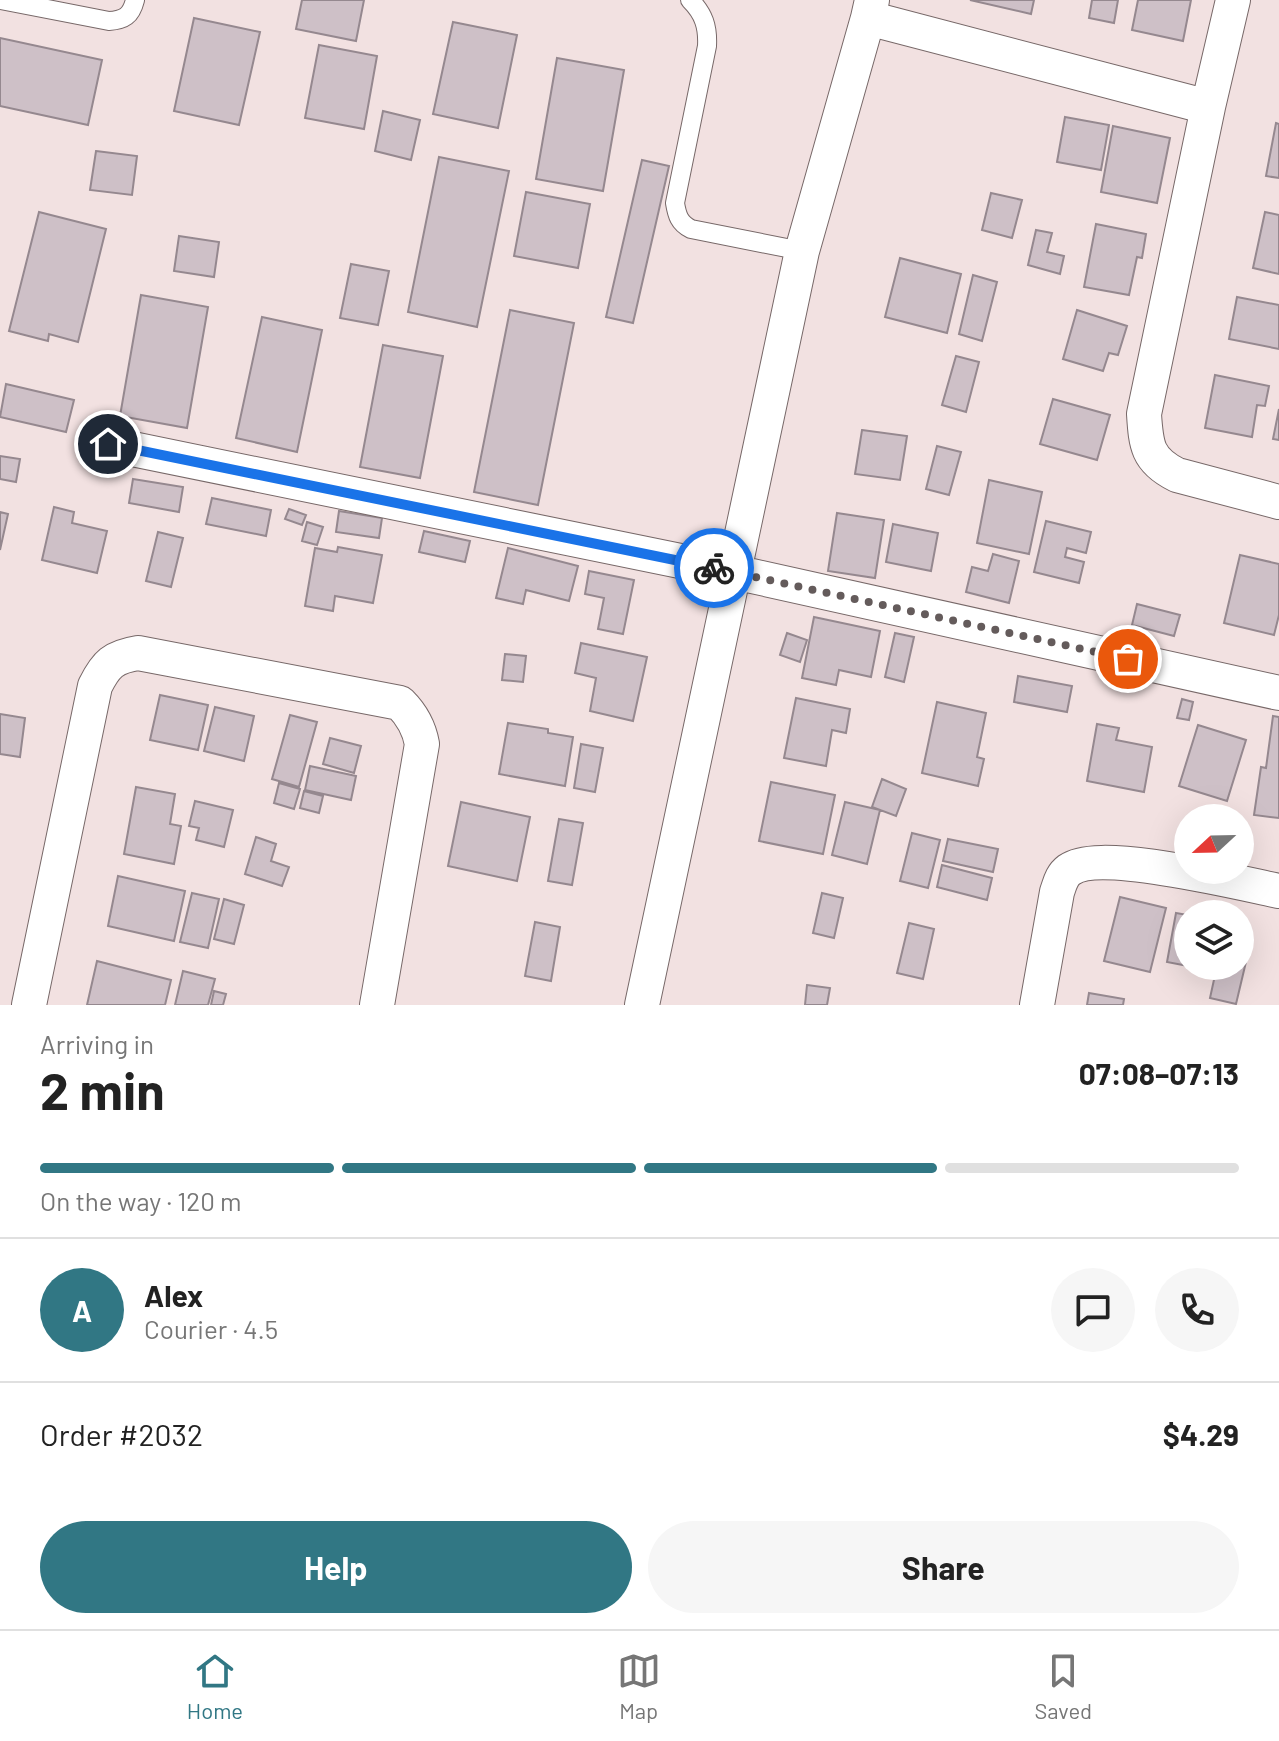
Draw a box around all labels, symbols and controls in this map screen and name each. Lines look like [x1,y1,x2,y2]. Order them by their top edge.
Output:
pin [74,410,142,478]
icon: home [86,422,130,466]
courier [674,528,754,608]
icon: bike [692,546,736,590]
pin [1094,625,1162,693]
icon: bag [1106,637,1150,681]
north arrow [1174,804,1254,884]
map controls [1174,804,1254,980]
button: layers [1174,900,1254,980]
text: Arriving in [40,1028,154,1059]
text: 07:08–07:13 [1079,1055,1239,1091]
text: 2 min [40,1058,165,1120]
text: On the way · 120 m [40,1185,242,1216]
button: chat [1051,1268,1135,1352]
button: phone [1155,1268,1239,1352]
text: Alex [144,1277,203,1313]
text: A [72,1292,92,1328]
text: Courier · 4.5 [144,1313,278,1344]
text: Order #2032 [40,1416,203,1452]
text: $4.29 [1163,1416,1239,1452]
button: Help [40,1521,632,1613]
button: Share [648,1521,1239,1613]
tab: Home [187,1649,243,1723]
tab: Map [617,1649,661,1723]
tab: Saved [1034,1649,1092,1723]

